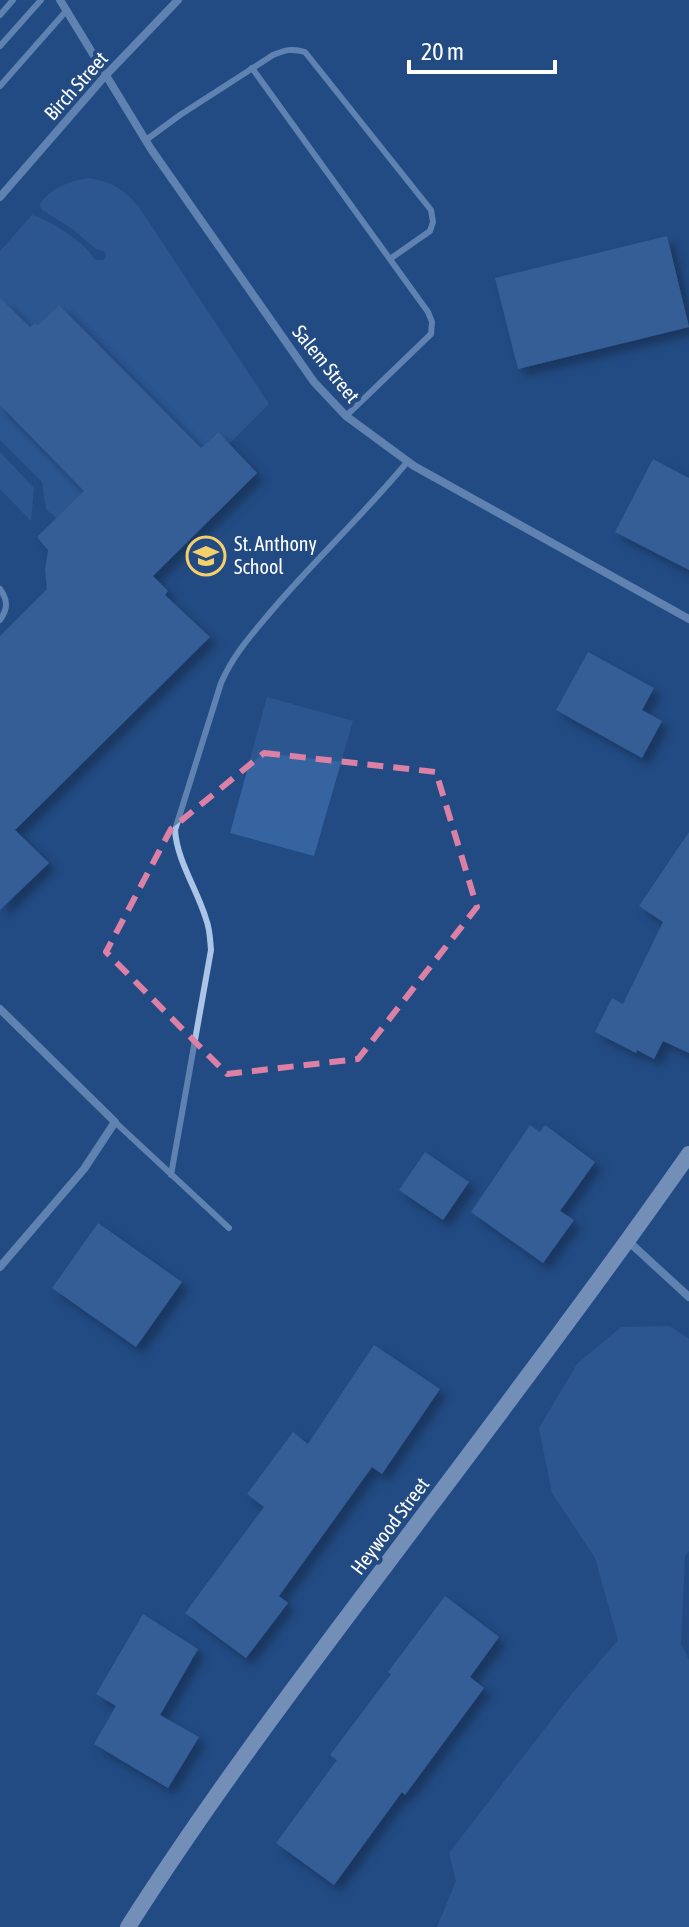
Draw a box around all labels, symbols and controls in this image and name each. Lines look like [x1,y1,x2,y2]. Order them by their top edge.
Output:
scale bar [409,24,555,74]
text: 20 m [421,38,464,65]
street label: Birch Street [39,47,112,124]
street label: Salem Street [288,320,365,407]
place label: St. Anthony School [234,532,317,578]
school or university icon: St. Anthony School [185,535,227,577]
street label: Heywood Street [346,1473,434,1579]

